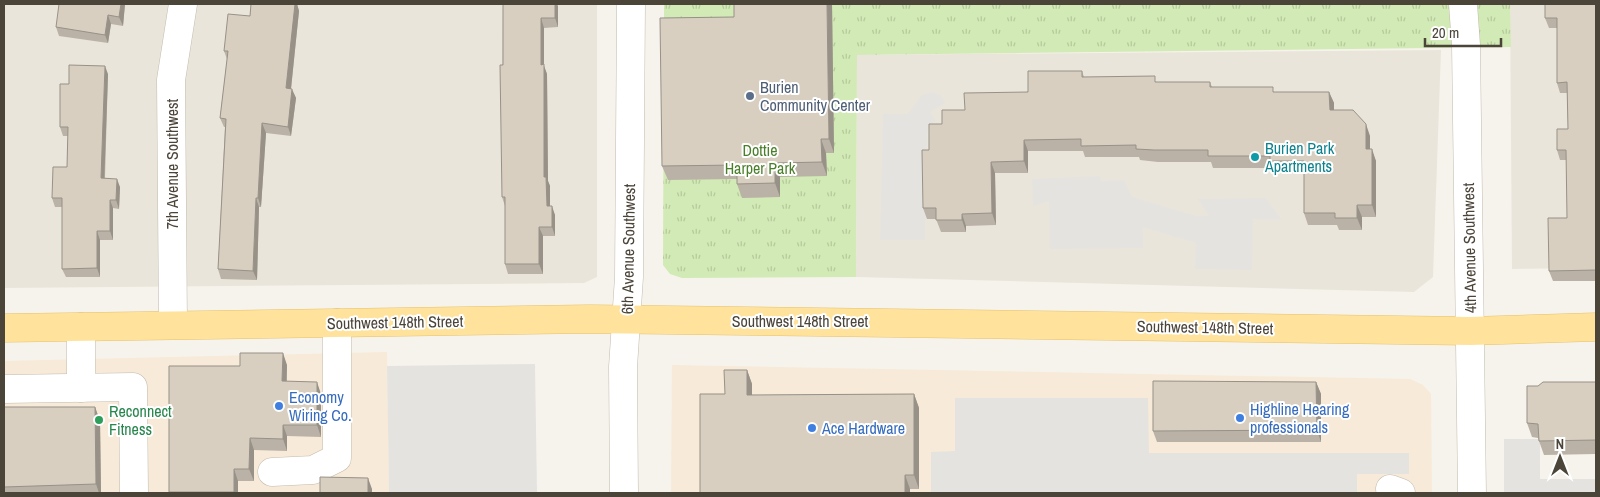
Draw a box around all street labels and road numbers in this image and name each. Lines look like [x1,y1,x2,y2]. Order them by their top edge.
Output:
street label: 7th Avenue Southwest [161,98,183,229]
street label: 4th Avenue Southwest [1457,182,1481,313]
street label: 6th Avenue Southwest [616,183,640,314]
street label: Southwest 148th Street [327,310,464,334]
street label: Southwest 148th Street [732,310,869,332]
street label: Southwest 148th Street [1137,315,1274,339]

